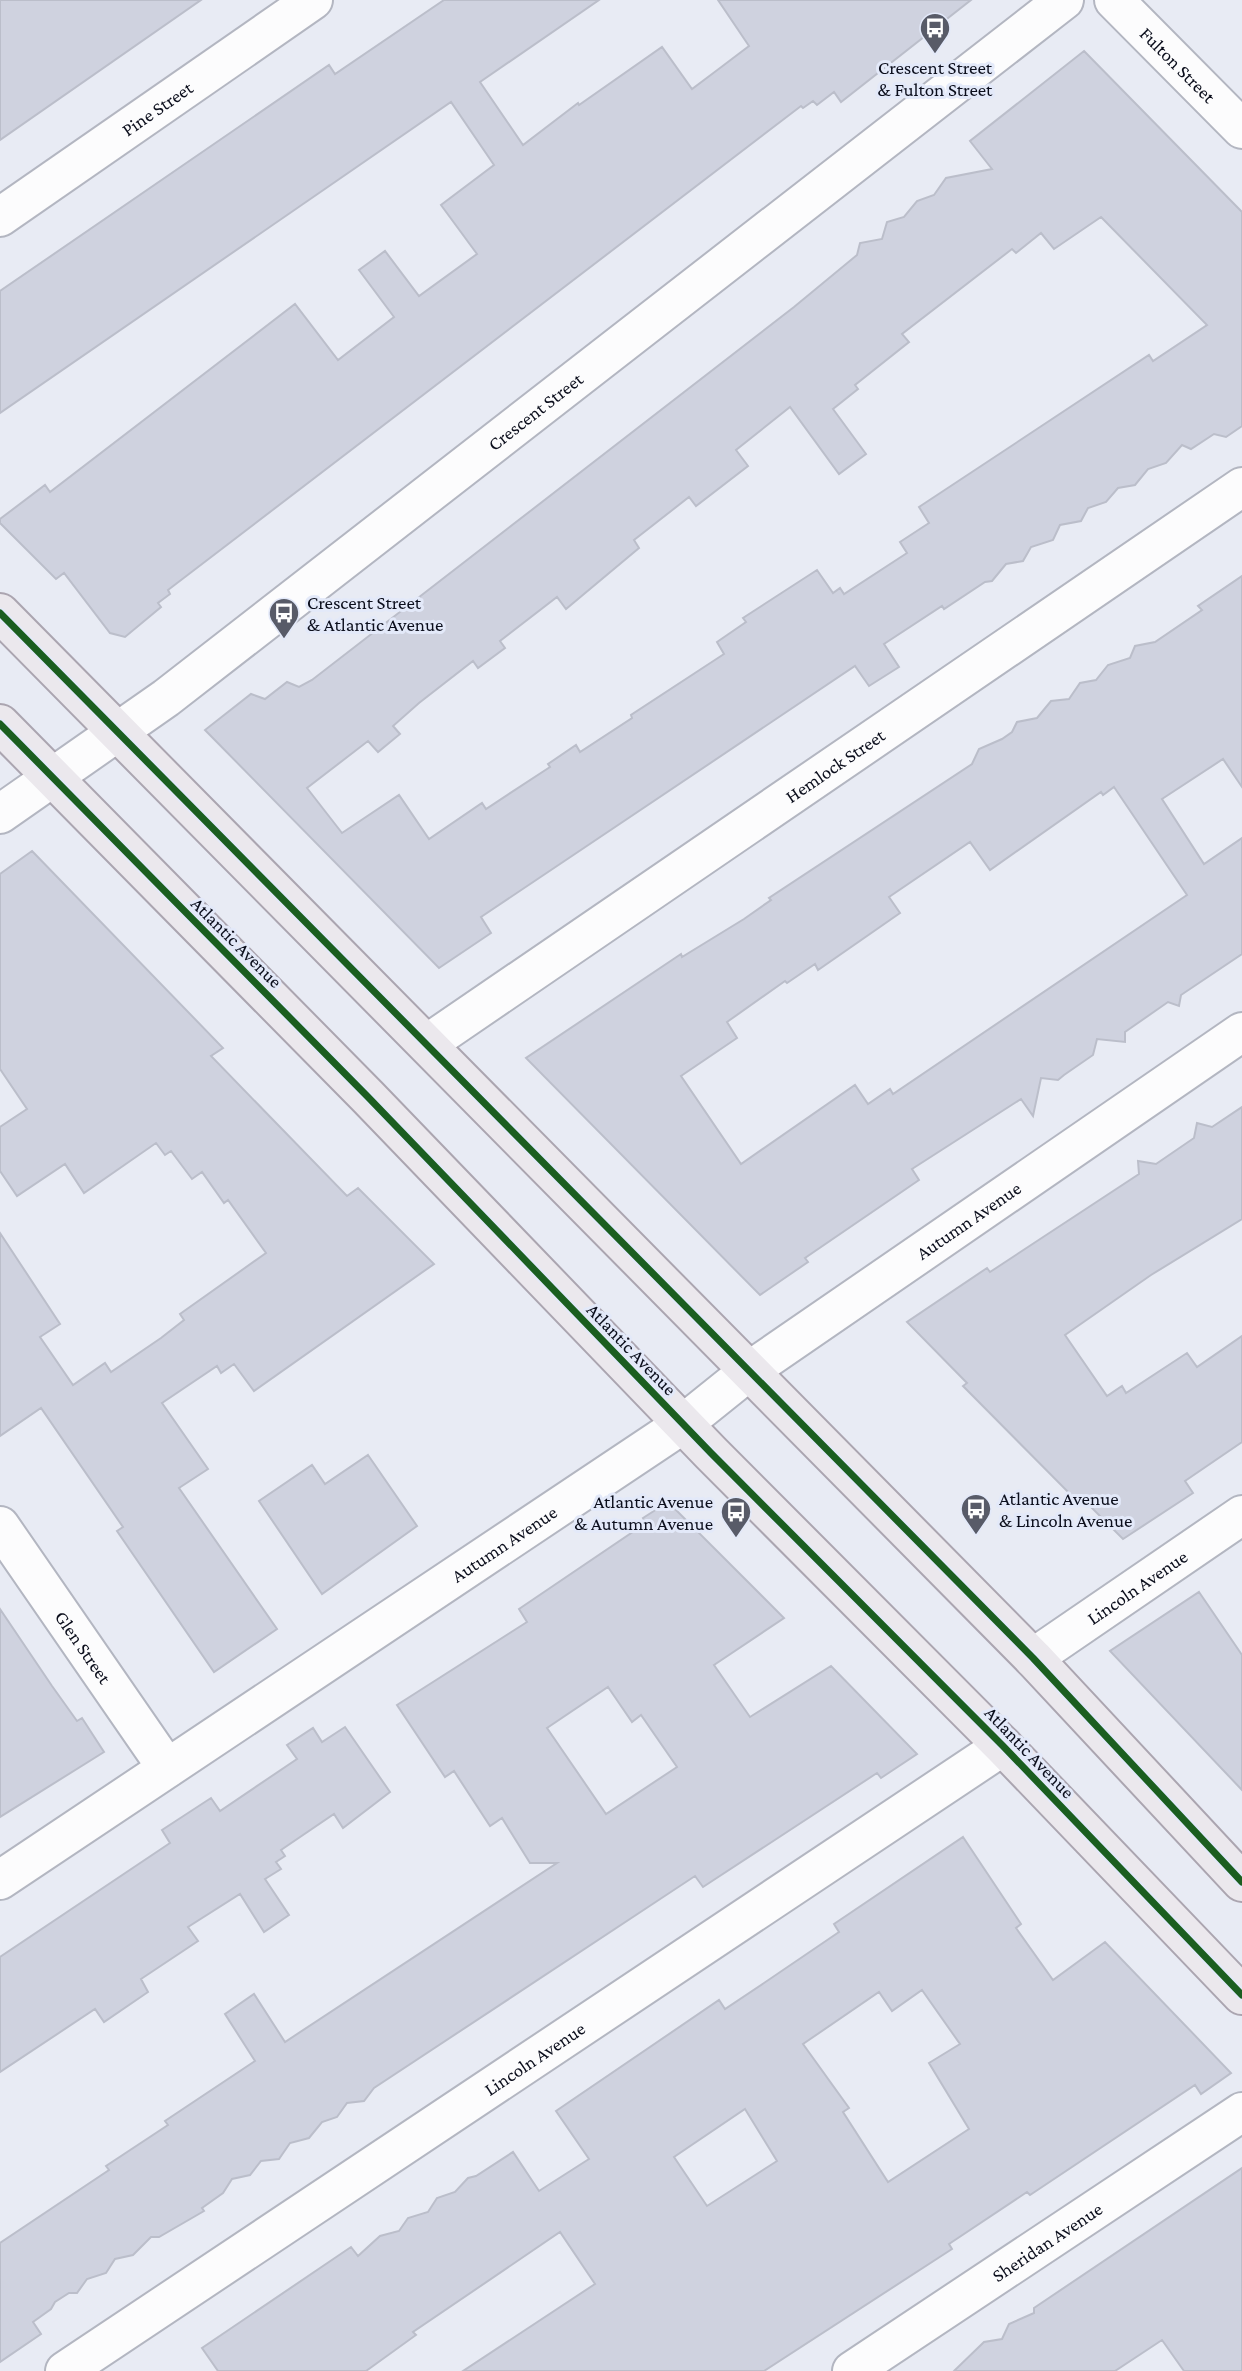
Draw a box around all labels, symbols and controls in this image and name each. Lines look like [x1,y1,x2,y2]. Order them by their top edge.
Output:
bus stop icon: Crescent Street & Fulton Street [918,11,952,55]
street label: Fulton Street [1136,23,1220,108]
place label: Crescent Street & Fulton Street [878,57,993,100]
street label: Pine Street [118,76,197,140]
street label: Crescent Street [484,368,587,455]
place label: Crescent Street & Atlantic Avenue [307,592,443,635]
bus stop icon: Crescent Street & Atlantic Avenue [267,596,301,640]
street label: Hemlock Street [782,724,889,807]
street label: Atlantic Avenue [187,893,286,992]
street label: Autumn Avenue [912,1177,1025,1264]
street label: Atlantic Avenue [583,1299,681,1400]
place label: Atlantic Avenue & Lincoln Avenue [999,1488,1132,1531]
place label: Atlantic Avenue & Autumn Avenue [574,1491,713,1534]
bus stop icon: Atlantic Avenue & Lincoln Avenue [959,1492,993,1536]
bus stop icon: Atlantic Avenue & Autumn Avenue [719,1495,753,1539]
street label: Autumn Avenue [448,1501,561,1587]
street label: Lincoln Avenue [1083,1546,1191,1629]
street label: Glen Street [51,1607,116,1688]
street label: Atlantic Avenue [981,1702,1079,1803]
street label: Lincoln Avenue [480,2018,589,2100]
street label: Sheridan Avenue [988,2198,1106,2286]

